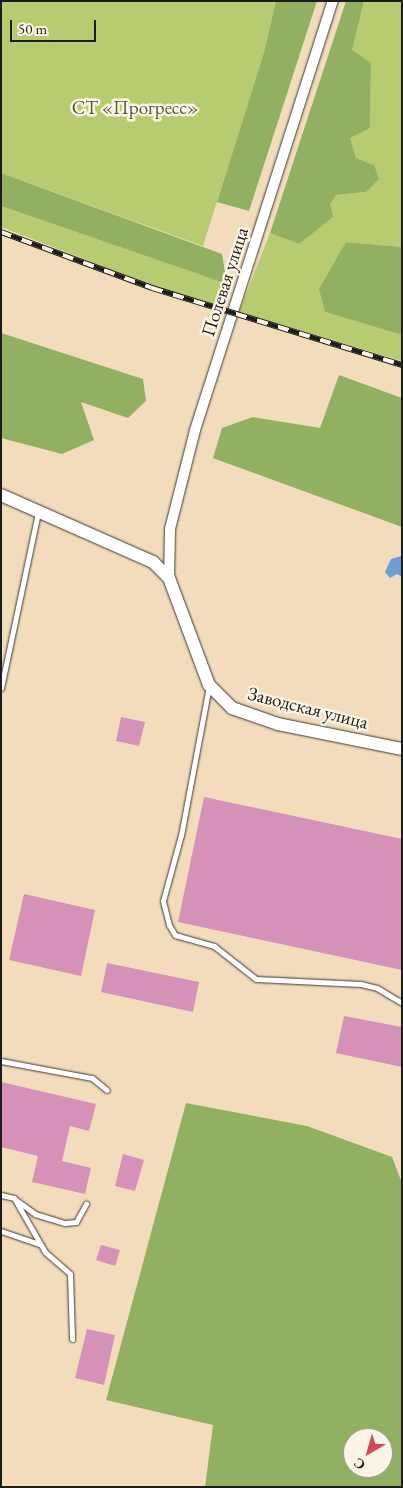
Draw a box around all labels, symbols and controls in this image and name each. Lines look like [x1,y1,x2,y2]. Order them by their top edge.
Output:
scale bar [12,10,99,42]
text: 50 m [18,19,47,38]
park label: СТ «Прогресс» [72,97,198,119]
street label: Полевая улица [197,225,253,339]
street label: Заводская улица [245,682,371,734]
north arrow [343,1428,393,1478]
text: С [350,1454,369,1474]

